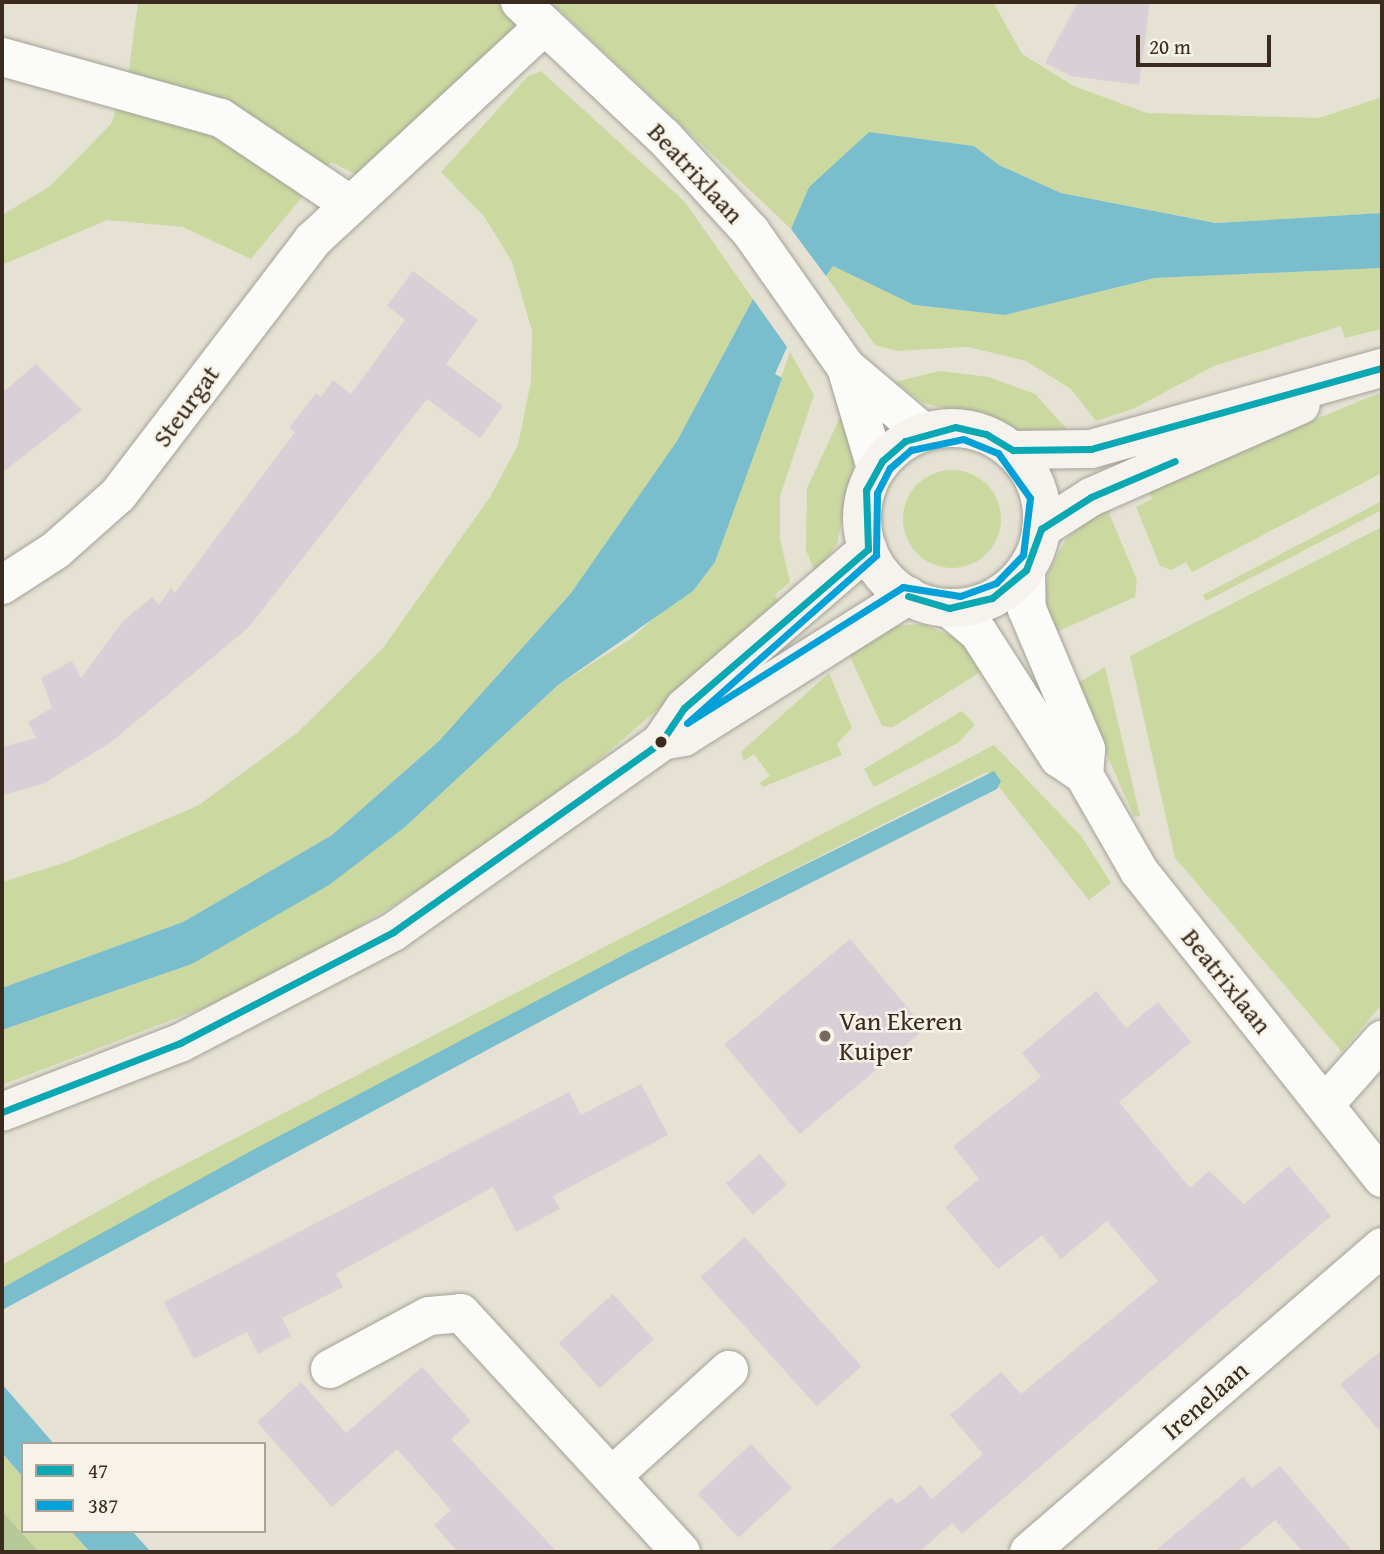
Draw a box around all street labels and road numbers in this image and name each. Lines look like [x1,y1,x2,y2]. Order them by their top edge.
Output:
street label: Beatrixlaan [642,116,750,230]
street label: Steurgat [146,359,226,453]
street label: Beatrixlaan [1175,922,1279,1040]
street label: Irenelaan [1156,1354,1254,1446]

